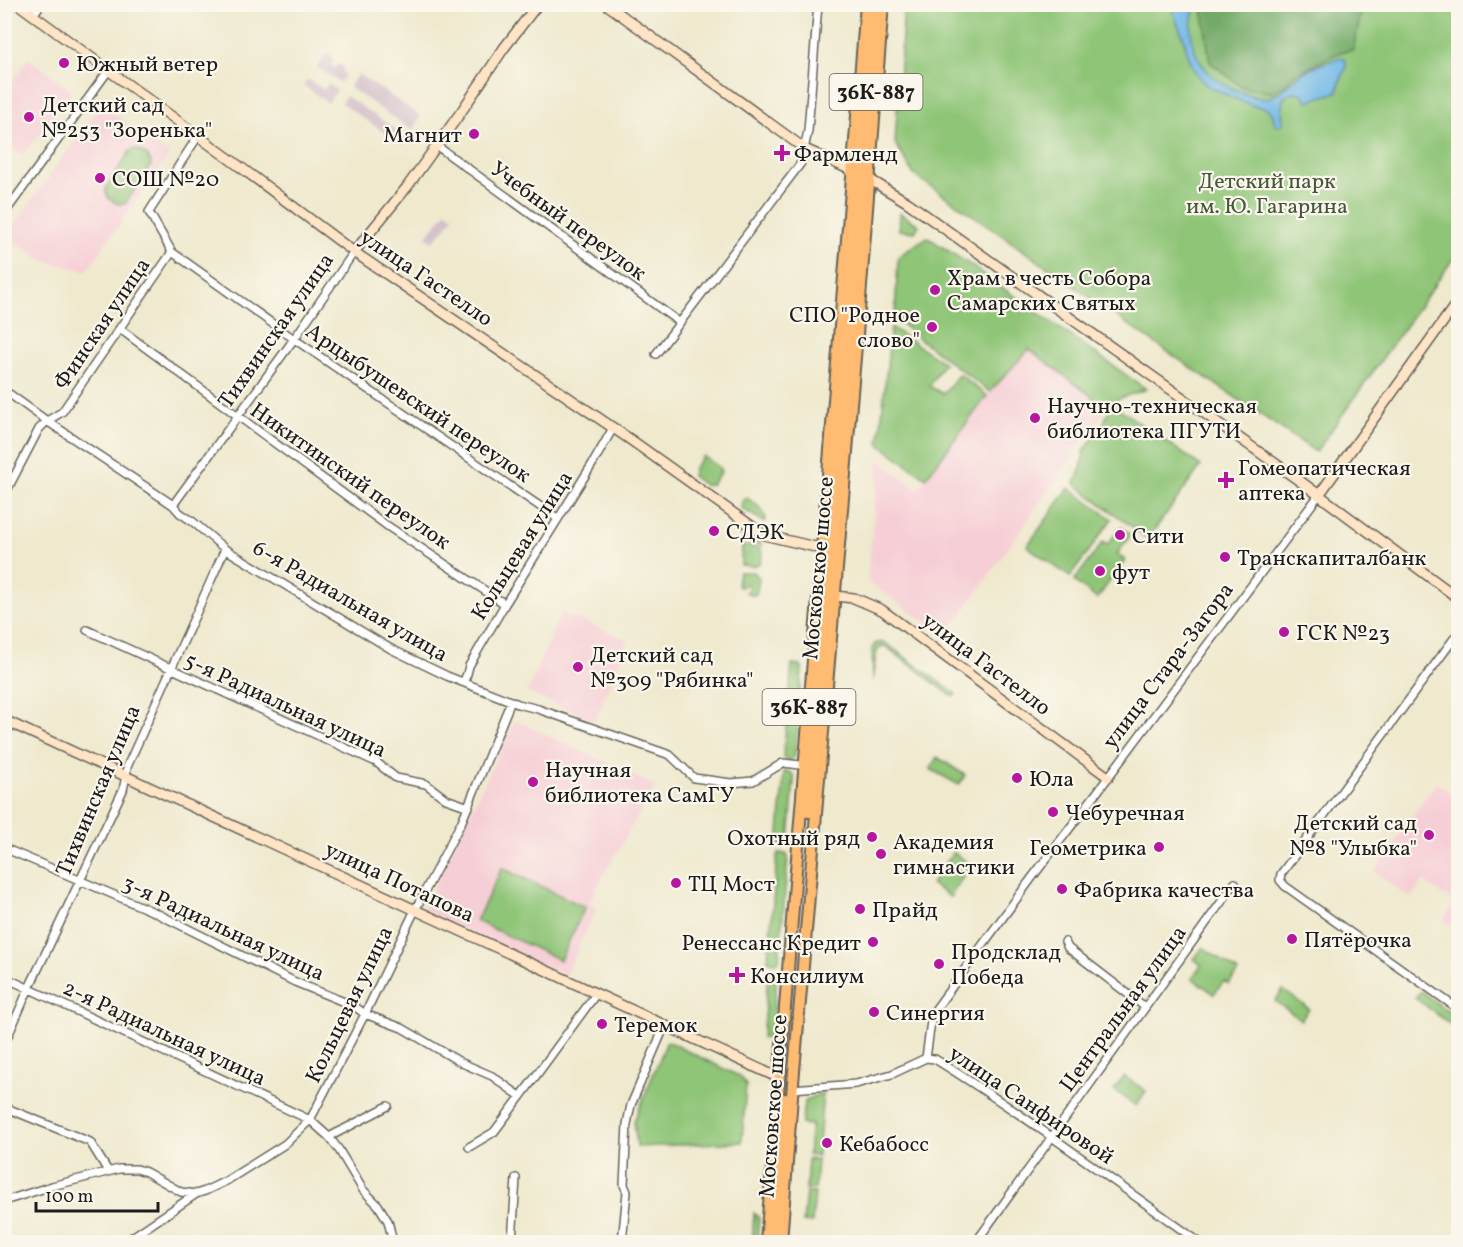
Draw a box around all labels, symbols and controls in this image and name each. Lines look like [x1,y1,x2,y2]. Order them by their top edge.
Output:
place label: Южный ветер [76,50,218,81]
marker: Южный ветер [57,56,71,70]
road number: 36К-887 [830,74,922,110]
place label: Детский сад №253 "Зоренька" [41,91,212,147]
marker: Детский сад №253 "Зоренька" [22,110,36,124]
place label: Магнит [383,121,462,152]
marker: Магнит [467,127,481,141]
place label: Фармленд [794,140,898,171]
marker: Фармленд [775,146,789,160]
street label: Учебный переулок [483,155,652,289]
place label: СОШ №20 [112,165,219,196]
park label: Детский парк им. Ю. Гагарина [1186,167,1348,223]
marker: СОШ №20 [93,171,107,185]
street label: улица Гастелло [353,223,498,335]
street label: Тихвинская улица [212,247,342,416]
street label: Финская улица [47,252,159,397]
place label: Храм в честь Собора Самарских Святых [947,264,1152,320]
marker: Храм в честь Собора Самарских Святых [928,283,942,297]
place label: СПО "Родное слово" [789,301,920,357]
street label: Арцыбушевский переулок [299,317,537,491]
marker: СПО "Родное слово" [925,320,939,334]
place label: Научно-техническая библиотека ПГУТИ [1047,392,1257,448]
street label: Никитинский переулок [243,396,456,558]
marker: Научно-техническая библиотека ПГУТИ [1028,411,1042,425]
place label: Гомеопатическая аптека [1238,454,1411,510]
street label: Кольцевая улица [465,466,582,627]
marker: Гомеопатическая аптека [1219,473,1233,487]
street label: Московское шоссе [796,475,843,661]
place label: СДЭК [726,518,784,549]
place label: Сити [1132,522,1184,553]
marker: СДЭК [707,524,721,538]
marker: Сити [1113,528,1127,542]
street label: 6-я Радиальная улица [246,534,453,671]
place label: Транскапиталбанк [1237,544,1427,575]
marker: Транскапиталбанк [1218,550,1232,564]
place label: фут [1112,558,1150,589]
marker: фут [1093,564,1107,578]
street label: улица Стара-Загора [1096,577,1242,756]
street label: улица Гастелло [914,606,1057,724]
place label: ГСК №23 [1296,619,1390,650]
marker: ГСК №23 [1277,625,1291,639]
place label: Детский сад №309 "Рябинка" [590,641,754,697]
street label: 5-я Радиальная улица [179,646,391,767]
marker: Детский сад №309 "Рябинка" [571,660,585,674]
road number: 36К-887 [762,689,856,725]
street label: Тихвинская улица [49,700,149,882]
place label: Научная библиотека СамГУ [545,756,734,812]
place label: Юла [1029,765,1074,796]
marker: Юла [1010,771,1024,785]
marker: Научная библиотека СамГУ [526,775,540,789]
place label: Чебуречная [1065,799,1185,830]
marker: Чебуречная [1046,805,1060,819]
place label: Детский сад №8 "Улыбка" [1289,809,1418,865]
place label: Охотный ряд [727,824,861,855]
place label: Академия гимнастики [893,828,1015,884]
marker: Детский сад №8 "Улыбка" [1422,828,1436,842]
marker: Охотный ряд [865,830,879,844]
place label: Геометрика [1029,834,1147,865]
street label: улица Потапова [319,835,479,932]
marker: Геометрика [1152,840,1166,854]
marker: Академия гимнастики [874,847,888,861]
street label: 3-я Радиальная улица [117,869,329,990]
place label: ТЦ Мост [688,870,775,901]
marker: ТЦ Мост [669,876,683,890]
place label: Фабрика качества [1074,876,1255,907]
marker: Фабрика качества [1055,882,1069,896]
place label: Прайд [872,896,938,927]
marker: Прайд [853,902,867,916]
street label: Центральная улица [1053,920,1195,1099]
street label: Кольцевая улица [299,921,402,1089]
place label: Пятёрочка [1304,926,1412,957]
place label: Ренессанс Кредит [681,929,861,960]
marker: Пятёрочка [1285,932,1299,946]
marker: Ренессанс Кредит [866,935,880,949]
place label: Продсклад Победа [951,938,1062,994]
marker: Продсклад Победа [932,957,946,971]
place label: Консилиум [750,962,864,993]
marker: Консилиум [728,966,746,984]
street label: 2-я Радиальная улица [57,974,271,1095]
place label: Синергия [886,999,985,1030]
marker: Синергия [867,1005,881,1019]
place label: Теремок [614,1011,698,1042]
street label: Московское шоссе [753,1013,796,1199]
marker: Теремок [595,1017,609,1031]
street label: улица Санфировой [942,1039,1120,1173]
place label: Кебабосс [839,1130,929,1161]
marker: Кебабосс [820,1136,834,1150]
scale bar [36,1175,158,1213]
text: 100 m [45,1185,94,1210]

